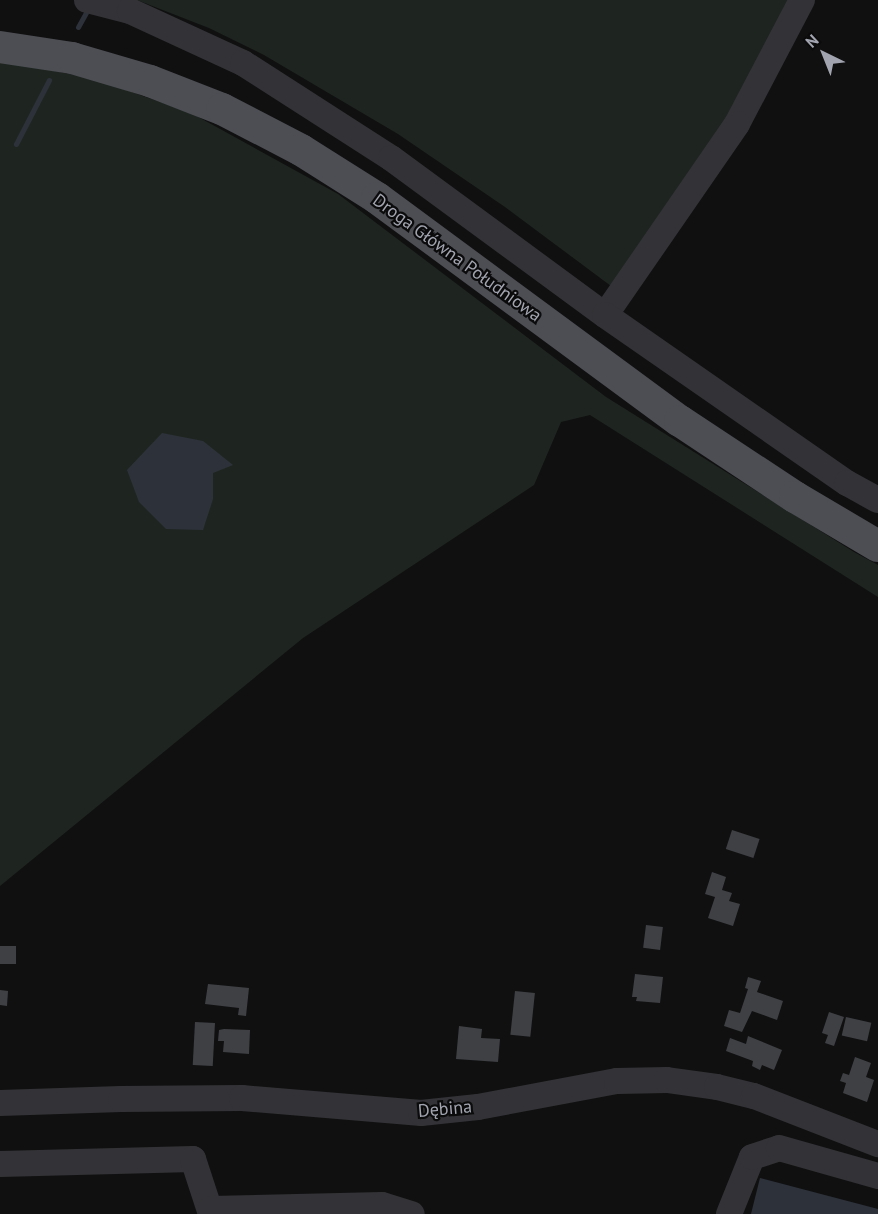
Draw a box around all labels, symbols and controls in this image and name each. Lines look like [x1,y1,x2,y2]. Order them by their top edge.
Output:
north arrow [794,24,854,84]
text: N [801,30,822,52]
street label: Droga Główna Południowa [368,189,546,327]
street label: Dębina [417,1096,473,1122]

